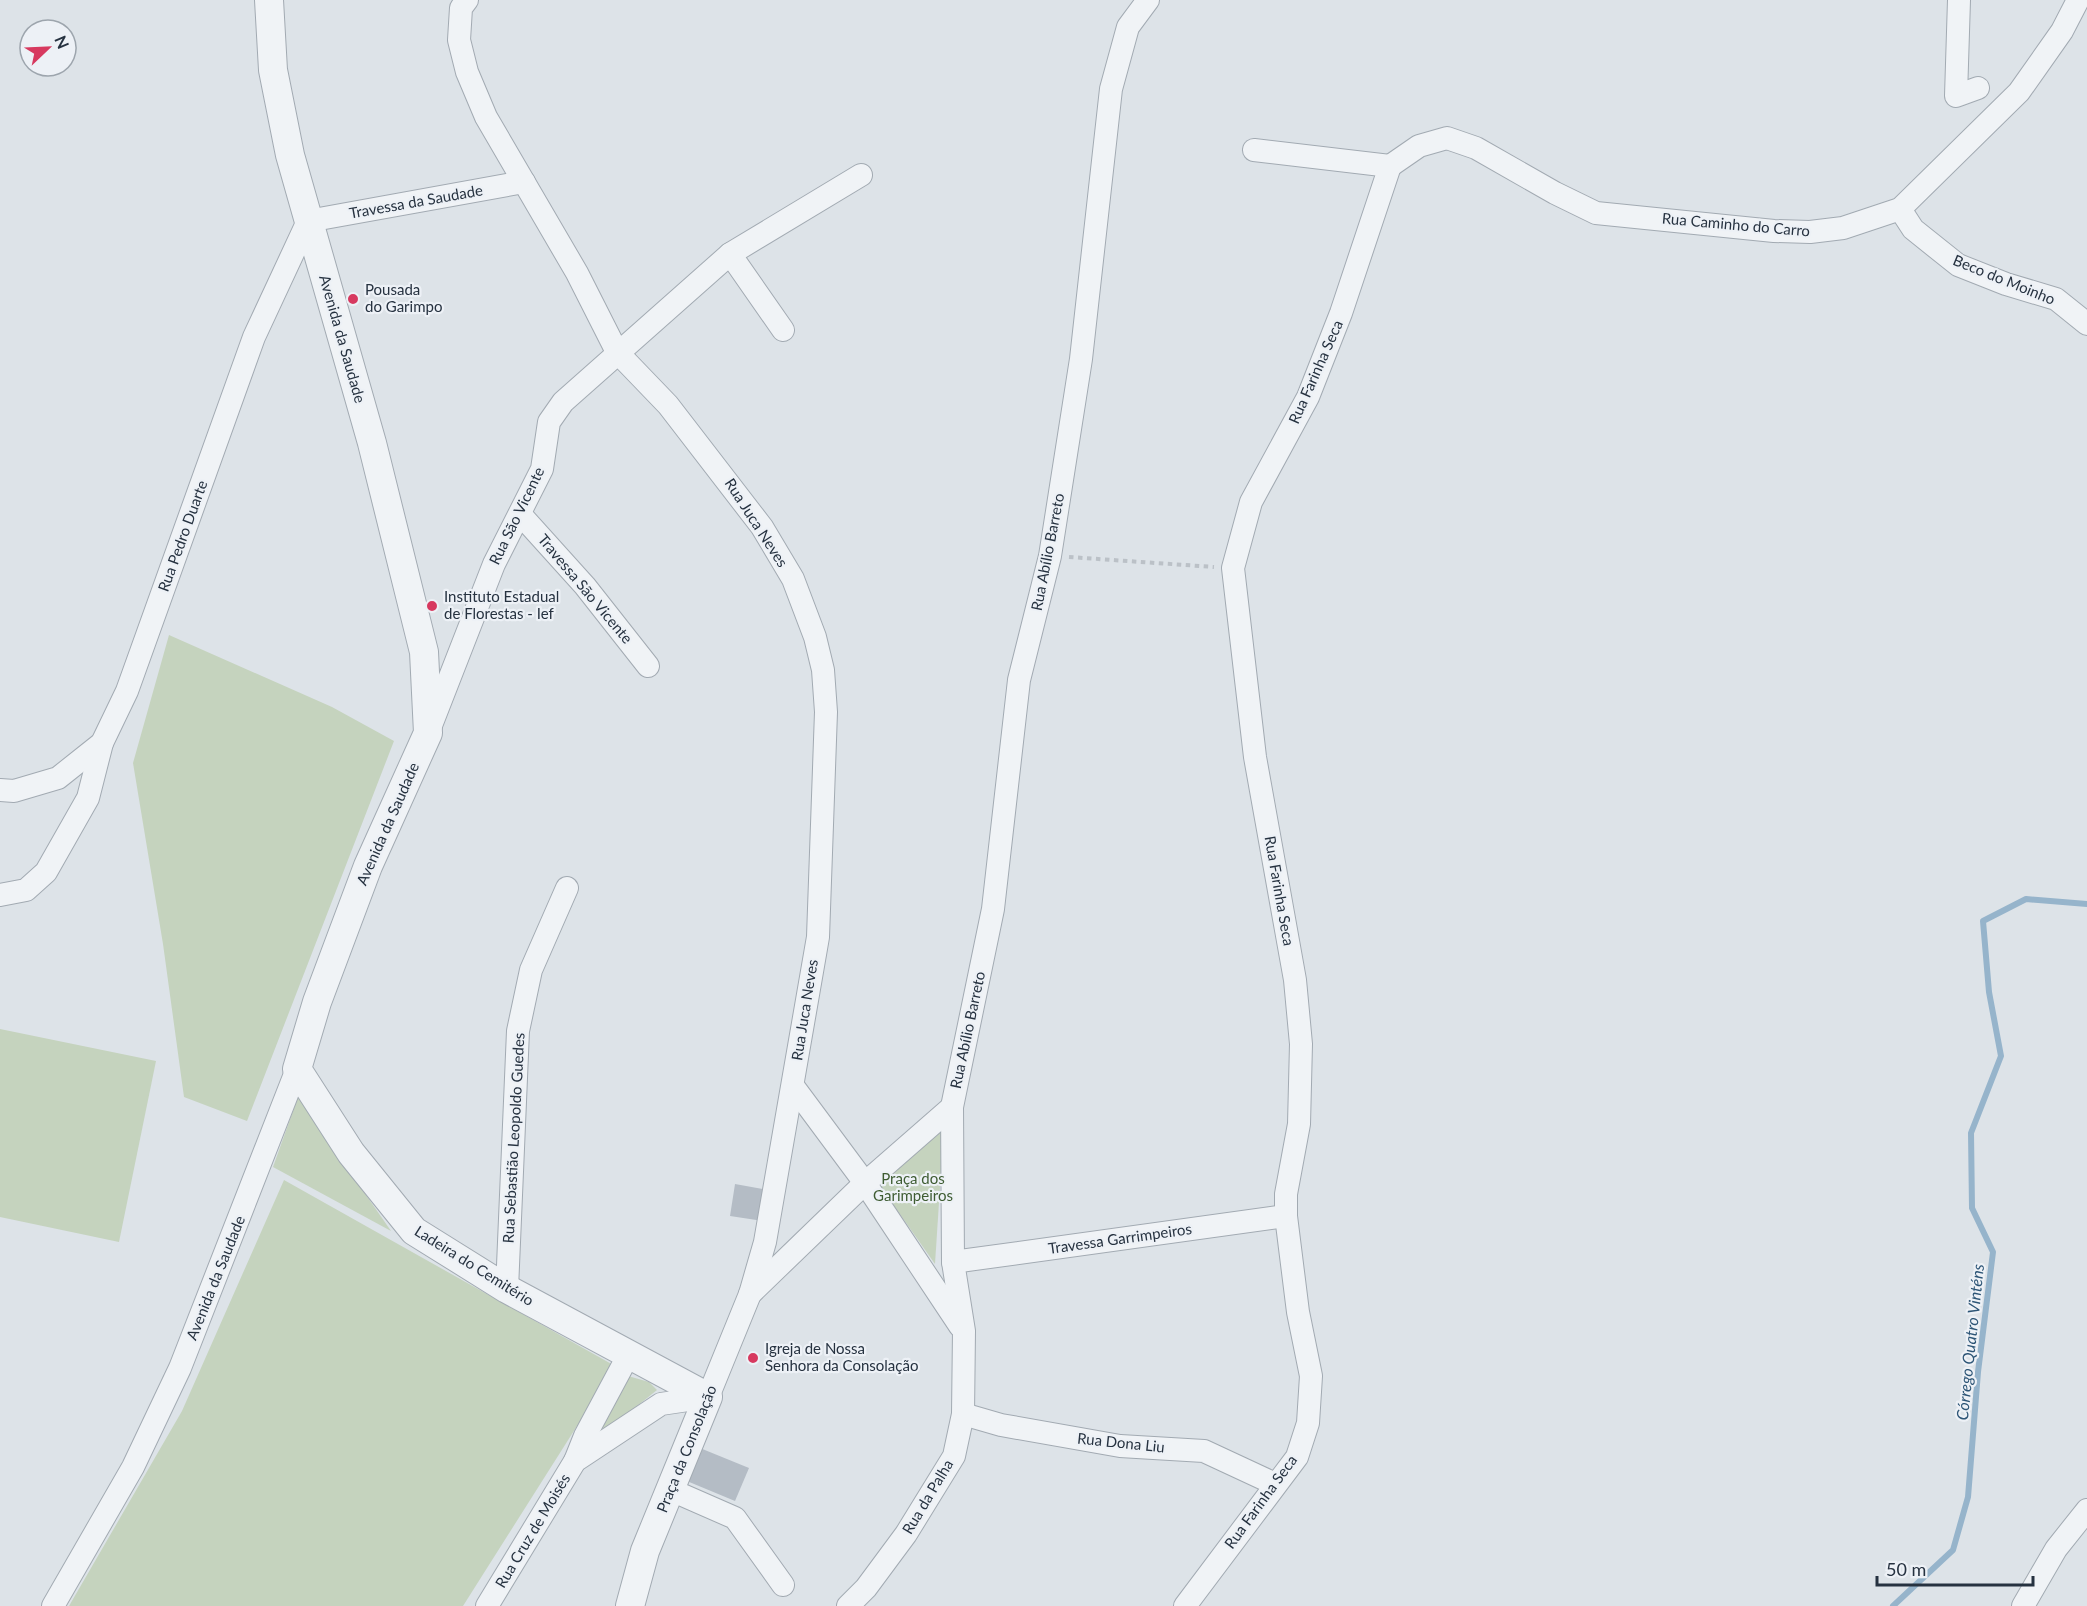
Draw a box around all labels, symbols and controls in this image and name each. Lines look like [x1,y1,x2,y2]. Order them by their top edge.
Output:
north arrow [18,18,78,78]
text: N [51,33,73,51]
street label: Travessa da Saudade [348,180,484,222]
street label: Rua Caminho do Carro [1661,209,1811,239]
street label: Beco do Moinho [1951,250,2058,308]
street label: Avenida da Saudade [316,273,370,405]
place label: Pousada do Garimpo [365,280,442,315]
marker: Pousada do Garimpo [346,292,360,306]
street label: Rua Farinha Seca [1284,317,1346,426]
street label: Rua São Vicente [485,464,548,567]
street label: Rua Juca Neves [721,475,792,570]
street label: Rua Pedro Duarte [154,478,211,594]
street label: Rua Abílio Barreto [1027,491,1067,612]
street label: Travessa São Vicente [535,530,637,647]
place label: Instituto Estadual de Florestas - Ief [444,587,559,622]
marker: Instituto Estadual de Florestas - Ief [425,599,439,613]
street label: Avenida da Saudade [352,759,422,888]
street label: Rua Farinha Seca [1261,834,1299,947]
street label: Rua Juca Neves [787,958,821,1062]
street label: Rua Abílio Barreto [946,969,988,1090]
street label: Rua Sebastião Leopoldo Guedes [498,1032,528,1244]
park label: Praça dos Garimpeiros [873,1169,953,1204]
street label: Avenida da Saudade [182,1213,248,1342]
street label: Travessa Garrimpeiros [1047,1219,1193,1257]
street label: Ladeira do Cemitério [412,1221,537,1309]
water label: Córrego Quatro Vinténs [1952,1262,1987,1421]
place label: Igreja de Nossa Senhora da Consolação [765,1339,918,1374]
marker: Igreja de Nossa Senhora da Consolação [746,1351,760,1365]
street label: Praça da Consolação [652,1382,720,1515]
street label: Rua Dona Liu [1076,1428,1166,1456]
street label: Rua Farinha Seca [1220,1451,1300,1552]
street label: Rua da Palha [898,1456,956,1537]
street label: Rua Cruz de Moisés [491,1470,573,1591]
scale bar [1877,1549,2033,1587]
text: 50 m [1886,1558,1926,1580]

